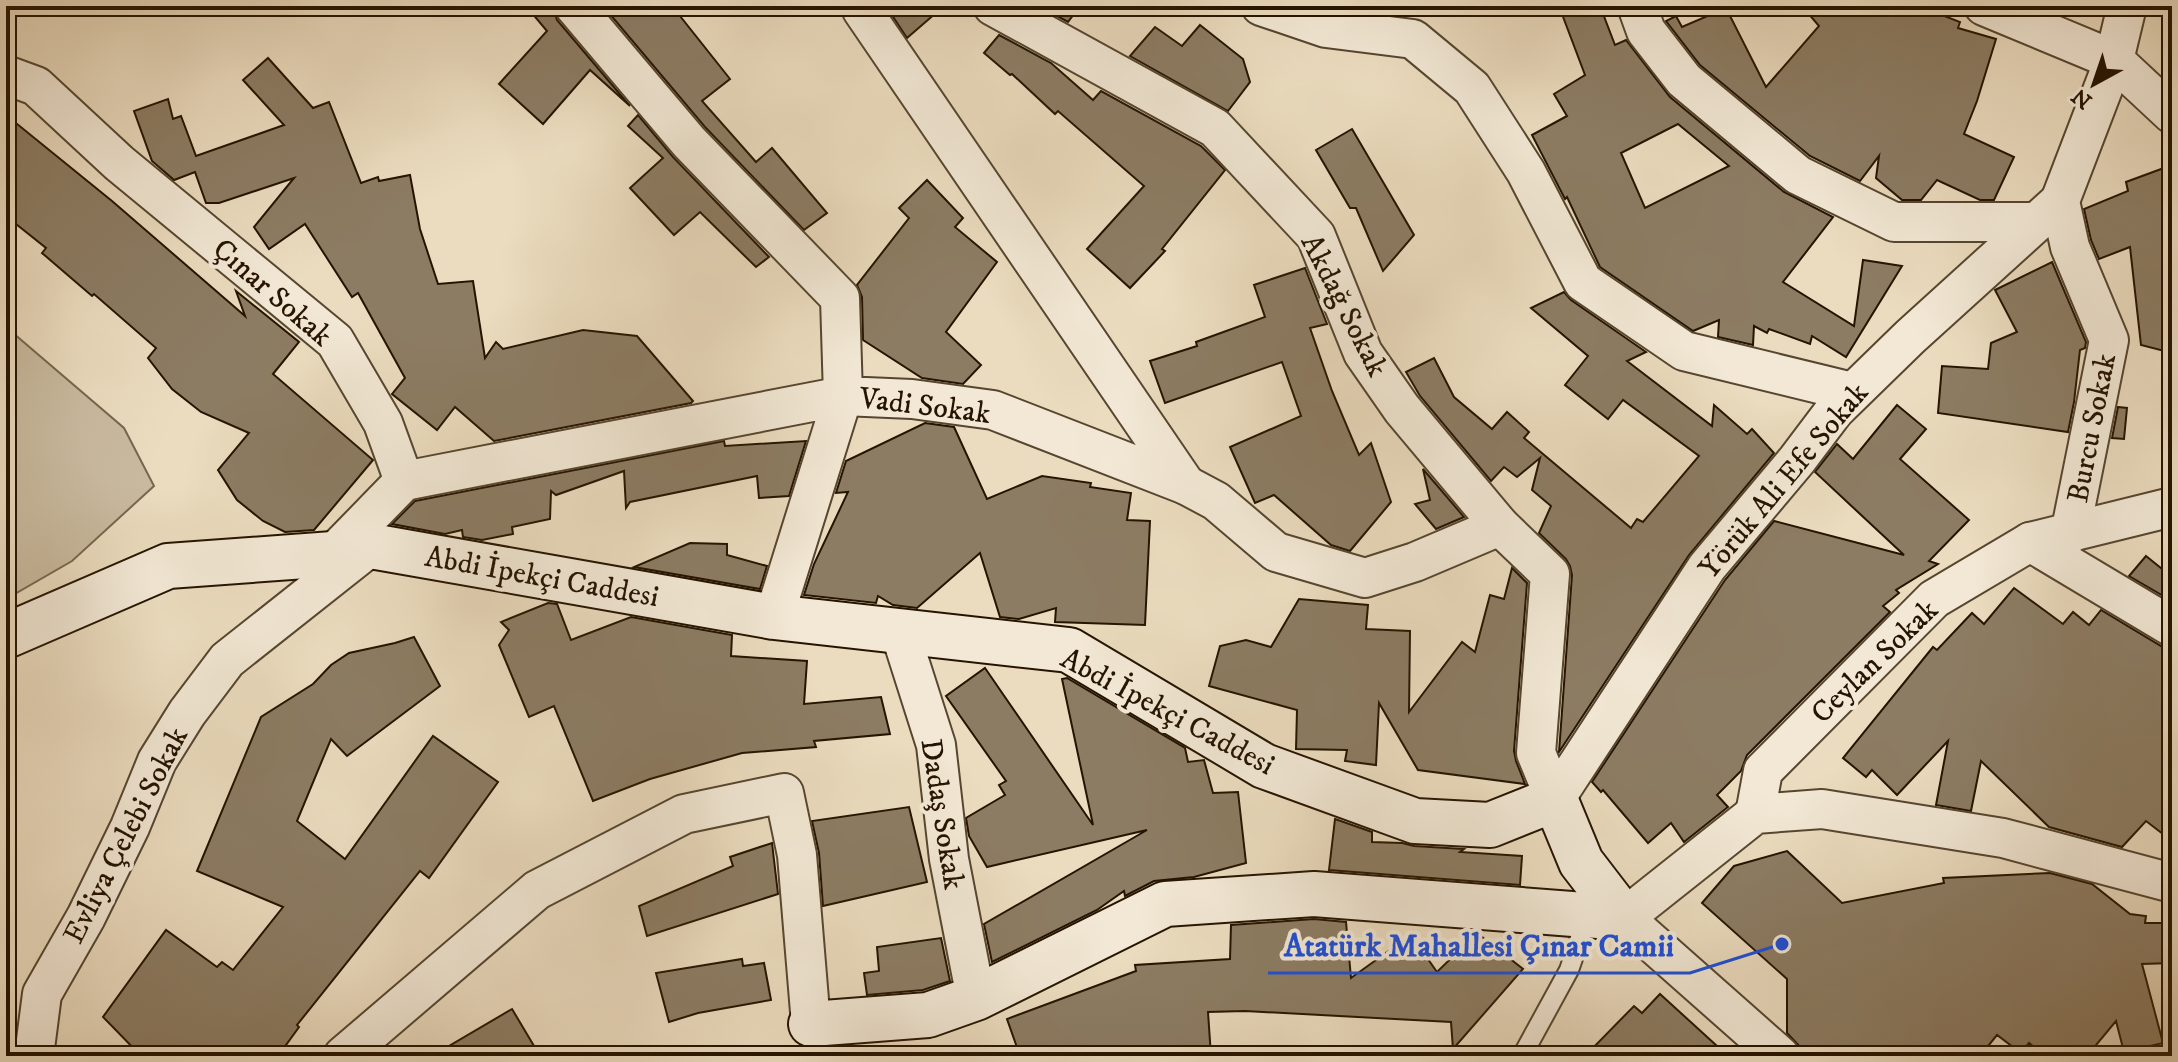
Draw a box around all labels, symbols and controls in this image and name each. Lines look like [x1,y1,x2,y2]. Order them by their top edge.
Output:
north arrow [2054,44,2134,124]
text: N [2067,82,2098,114]
street label: Akdağ Sokak [1292,228,1395,383]
street label: Çınar Sokak [205,231,339,355]
street label: Burcu Sokak [2060,350,2125,506]
street label: Yörük Ali Efe Sokak [1691,375,1877,586]
street label: Vadi Sokak [856,380,993,433]
street label: Abdi İpekçi Caddesi [422,538,662,616]
street label: Ceylan Sokak [1804,592,1946,732]
street label: Abdi İpekçi Caddesi [1054,640,1281,784]
street label: Evliya Çelebi Sokak [56,721,197,950]
street label: Dadaş Sokak [911,736,972,892]
callout: Atatürk Mahallesi Çınar Camii [1268,917,1690,973]
text: Atatürk Mahallesi Çınar Camii [1283,927,1674,967]

